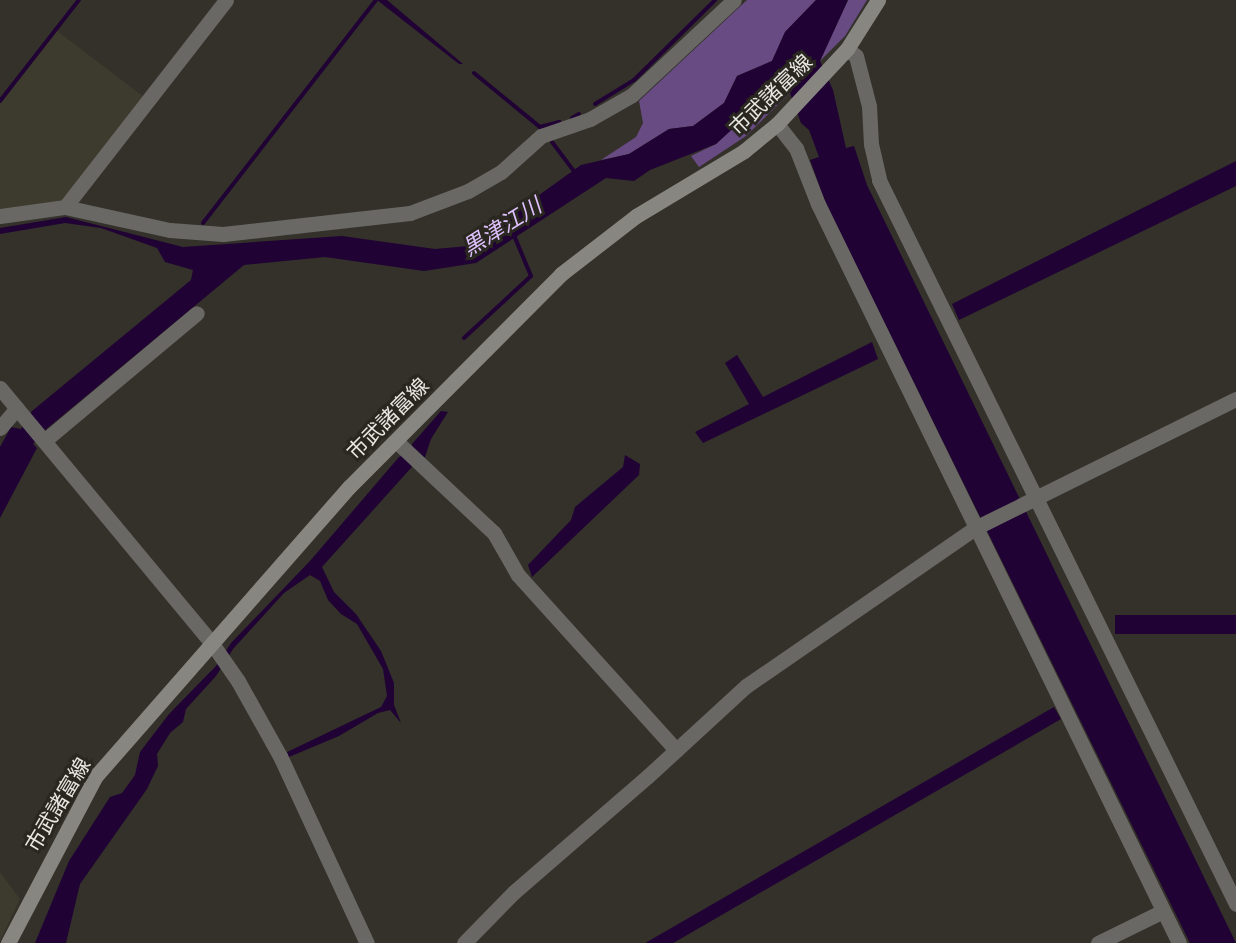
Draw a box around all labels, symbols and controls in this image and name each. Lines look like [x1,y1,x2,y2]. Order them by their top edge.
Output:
street label: 市武諸富線 [724,49,818,141]
water label: 黒津江川 [458,192,546,262]
street label: 市武諸富線 [342,373,434,465]
street label: 市武諸富線 [20,754,96,856]

